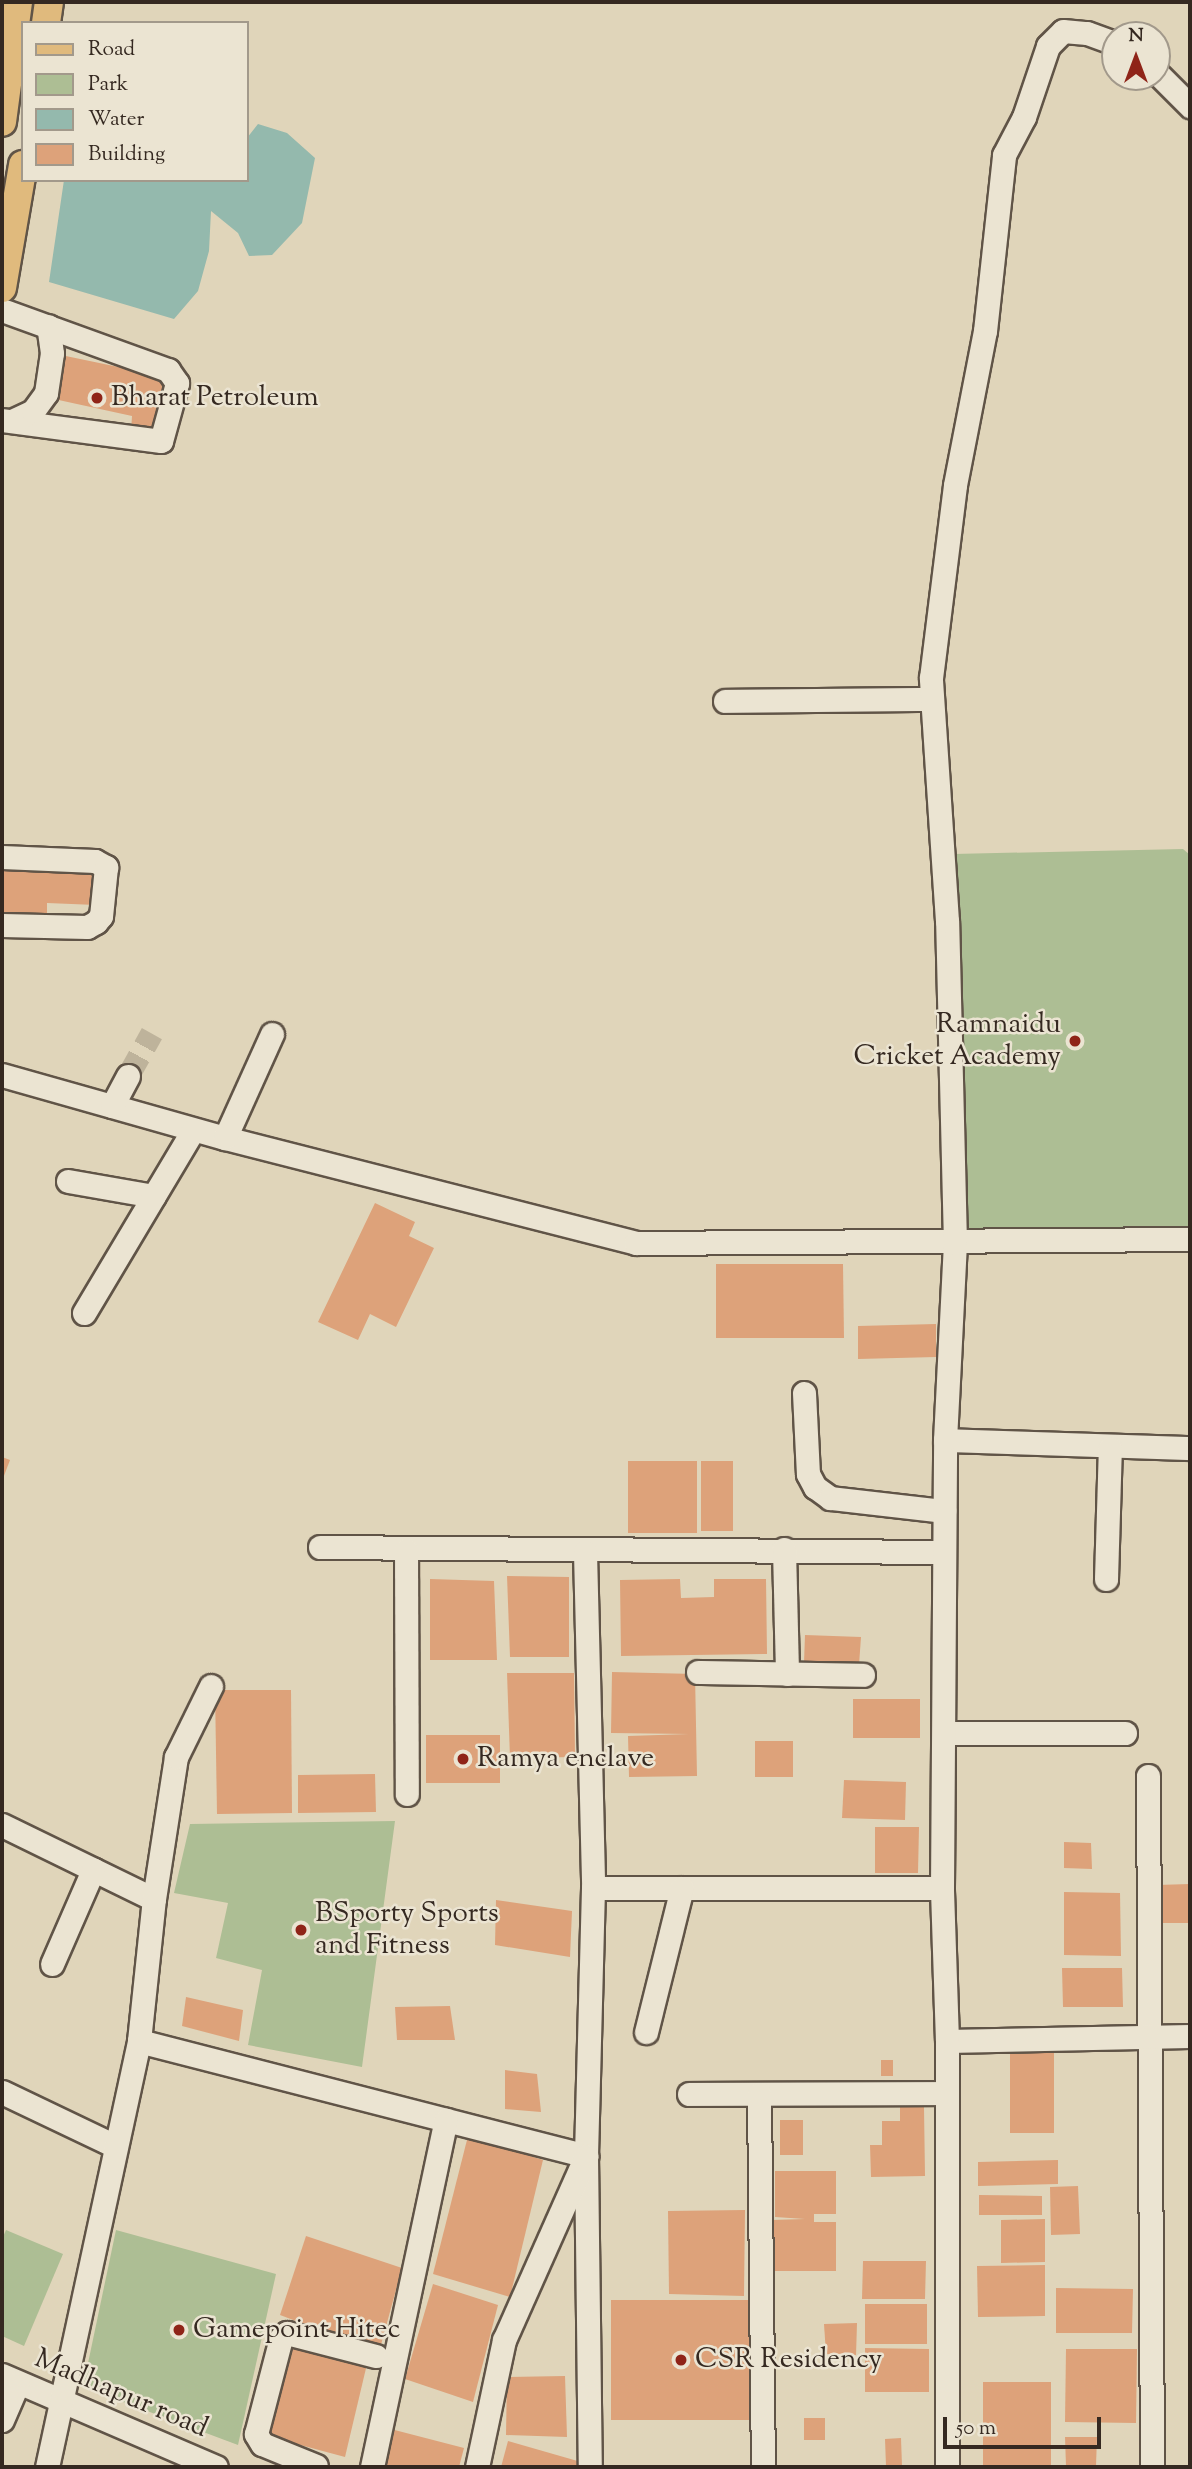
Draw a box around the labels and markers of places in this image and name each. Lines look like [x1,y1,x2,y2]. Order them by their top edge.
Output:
place label: Bharat Petroleum [111,381,319,415]
marker: Bharat Petroleum [89,390,105,406]
place label: Ramnaidu Cricket Academy [853,1008,1061,1074]
marker: Ramnaidu Cricket Academy [1067,1033,1083,1049]
place label: Ramya enclave [477,1742,654,1776]
marker: Ramya enclave [455,1751,471,1767]
place label: BSporty Sports and Fitness [315,1897,499,1963]
marker: BSporty Sports and Fitness [293,1922,309,1938]
place label: Gamepoint Hitec [193,2313,400,2347]
marker: Gamepoint Hitec [171,2322,187,2338]
place label: CSR Residency [695,2343,882,2377]
marker: CSR Residency [673,2352,689,2368]

